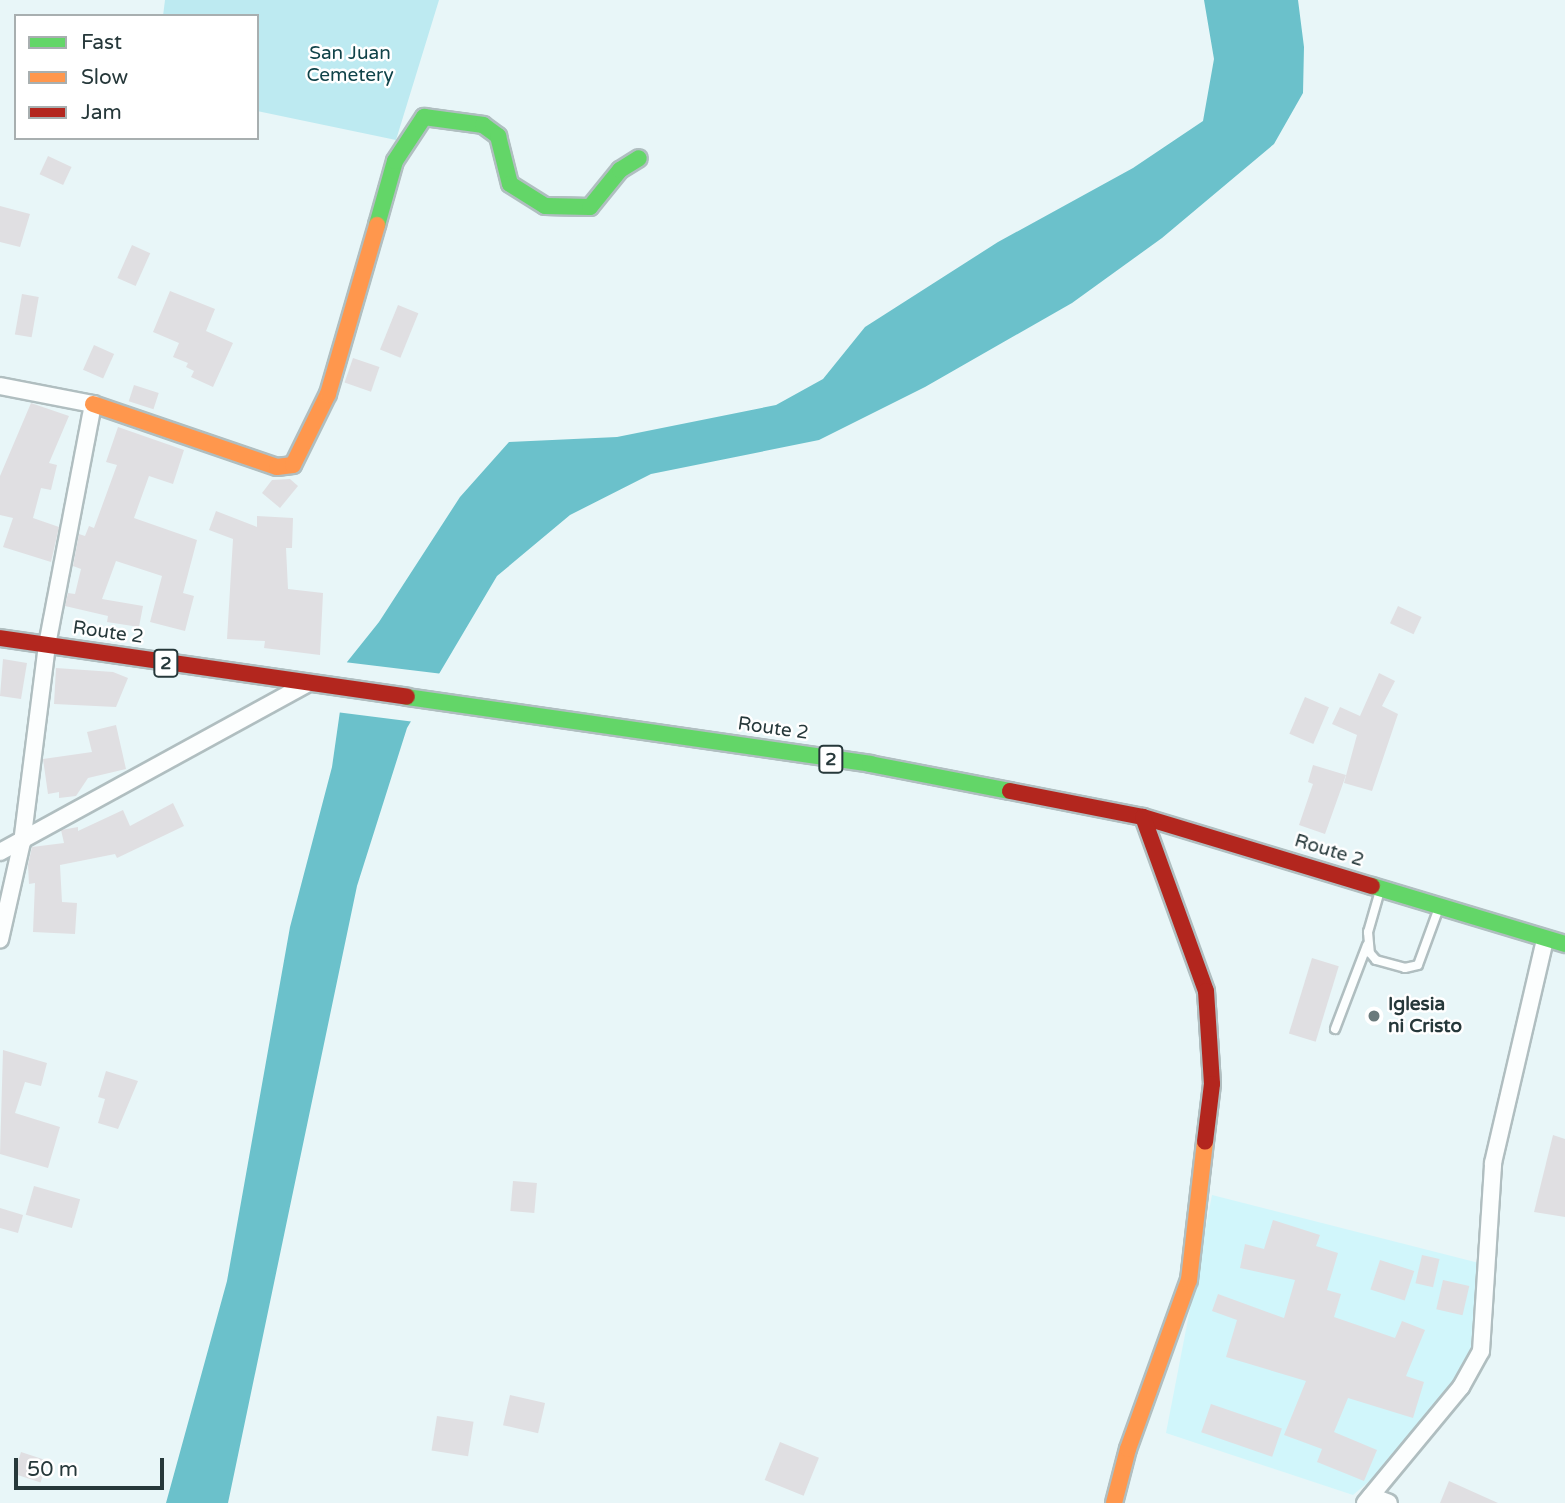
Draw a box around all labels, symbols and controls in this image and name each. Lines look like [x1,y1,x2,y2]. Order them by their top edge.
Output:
legend [14,14,259,140]
text: Fast [81,30,122,55]
park label: San Juan Cemetery [306,43,394,87]
text: Slow [81,65,128,90]
text: Jam [81,100,122,125]
street label: Route 2 [71,617,145,649]
road number: 2 [152,648,180,678]
street label: Route 2 [736,713,810,745]
road number: 2 [817,744,845,774]
street label: Route 2 [1292,830,1366,872]
place label: Iglesia ni Cristo [1388,994,1462,1038]
marker: Iglesia ni Cristo [1366,1008,1382,1024]
scale bar [18,1444,168,1488]
text: 50 m [27,1457,78,1482]

